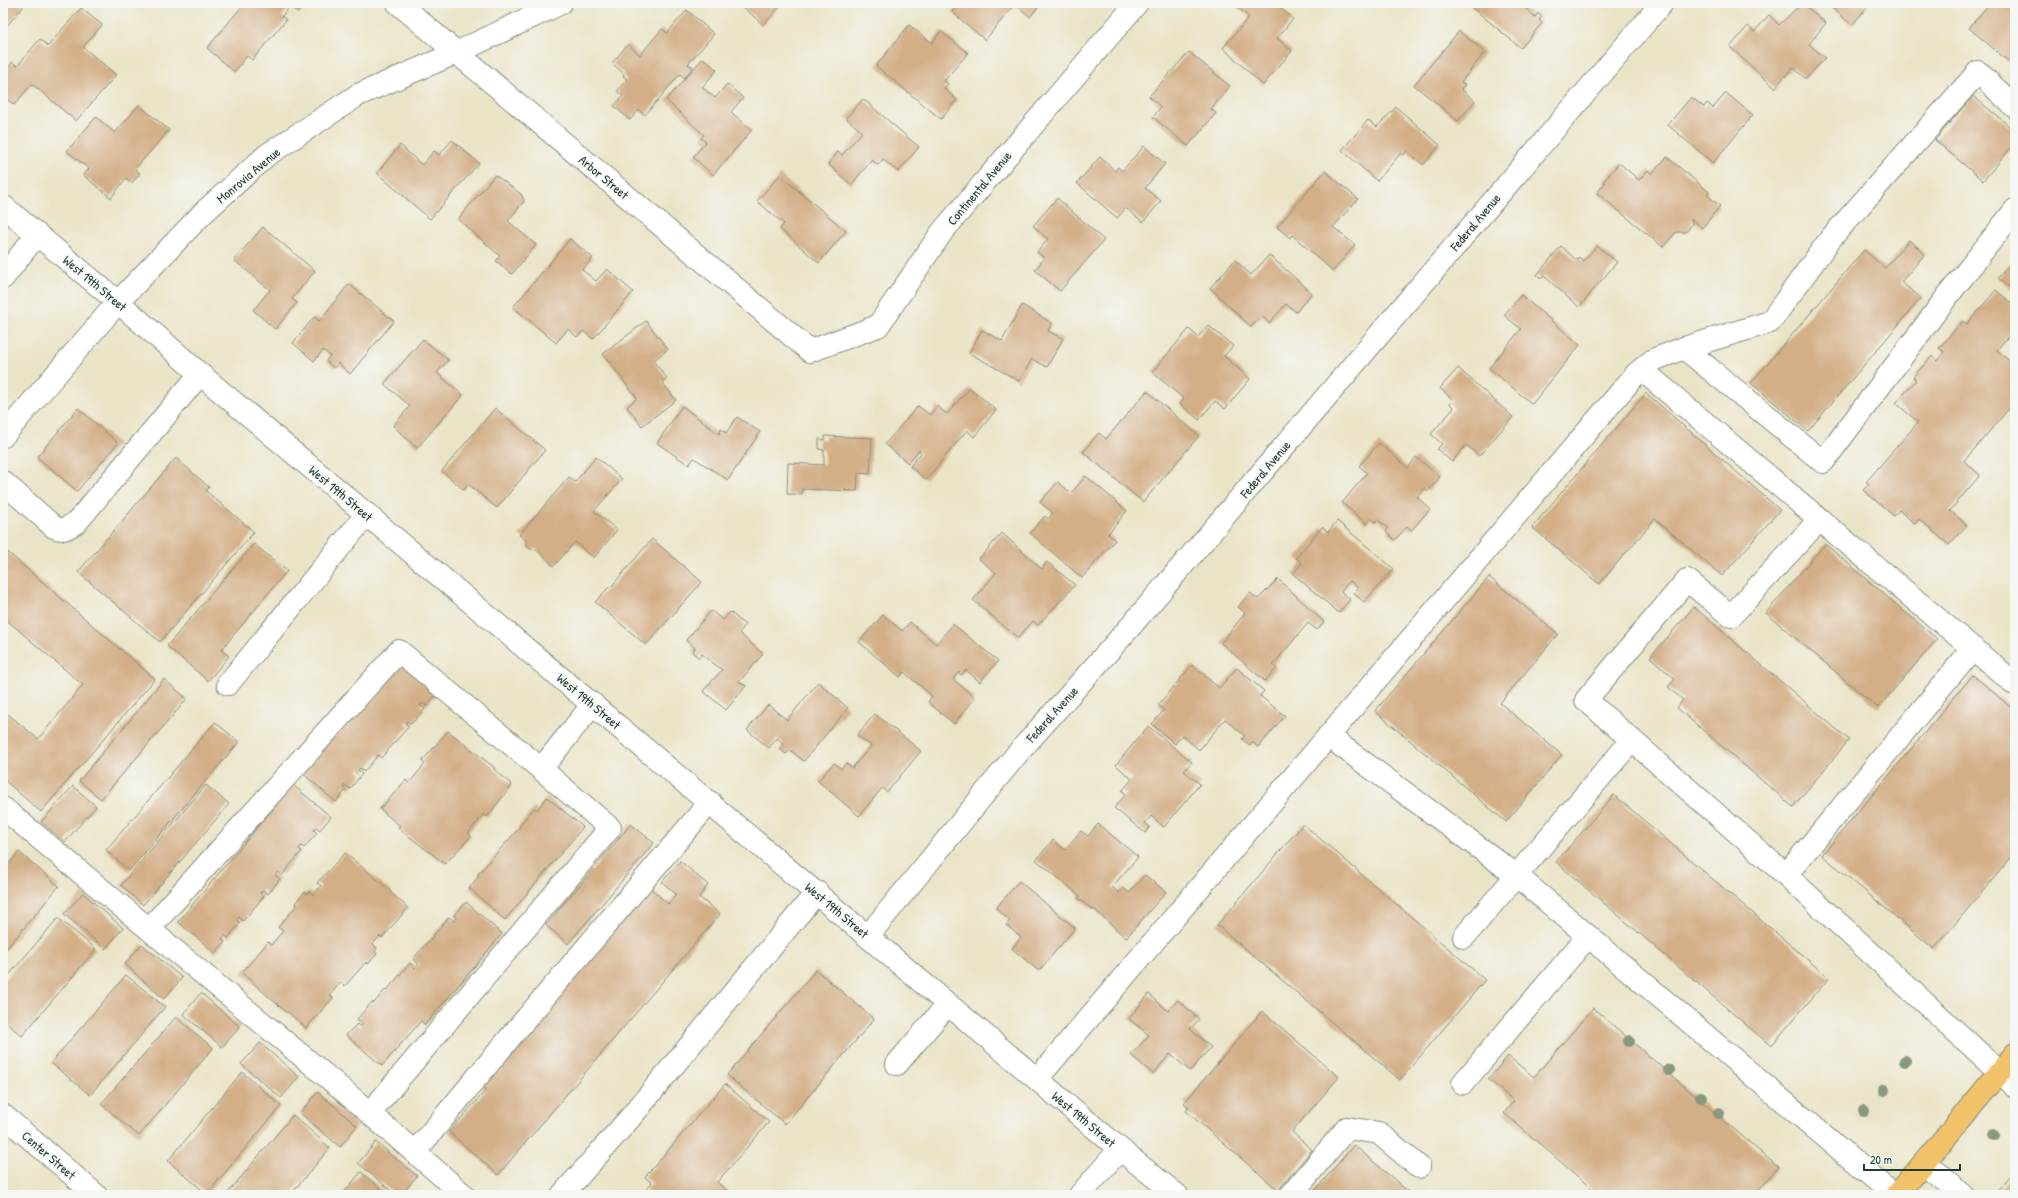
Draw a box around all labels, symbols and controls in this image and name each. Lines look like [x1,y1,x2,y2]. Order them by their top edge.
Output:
street label: Monrovia Avenue [212,143,284,207]
street label: Continental Avenue [943,147,1015,229]
street label: Arbor Street [575,151,633,204]
street label: Federal Avenue [1445,189,1504,255]
street label: West 19th Street [59,251,131,315]
street label: Federal Avenue [1235,436,1294,502]
street label: West 19th Street [305,461,377,525]
street label: West 19th Street [553,669,625,733]
street label: Federal Avenue [1021,682,1082,747]
street label: West 19th Street [801,878,873,942]
street label: West 19th Street [1048,1087,1120,1151]
street label: Center Street [18,1127,80,1184]
scale bar [1864,1146,1960,1172]
text: 20 m [1870,1151,1892,1168]

